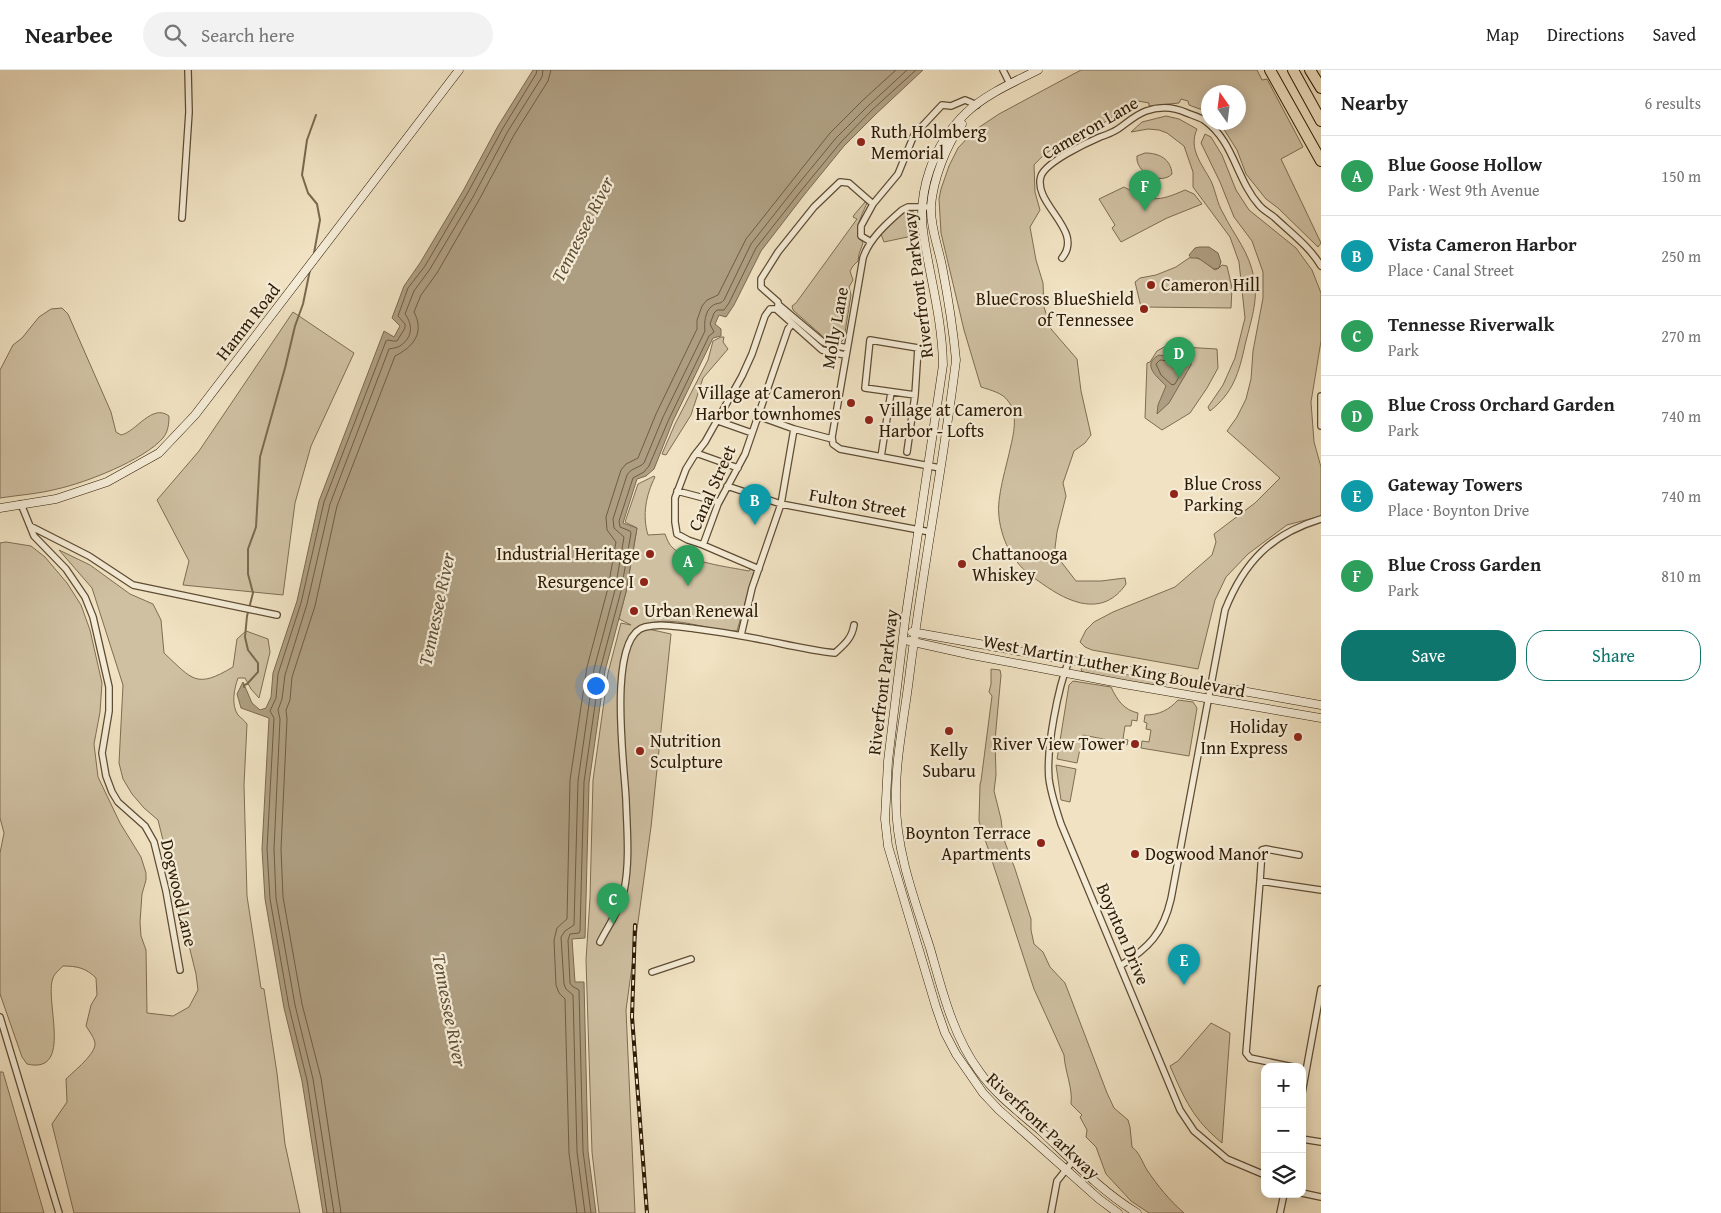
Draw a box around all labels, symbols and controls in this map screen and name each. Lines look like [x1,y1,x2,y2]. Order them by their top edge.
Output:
search box [143,12,493,57]
text: Nearbee [25,17,113,52]
icon: search [161,21,189,49]
text: Search here [201,21,295,49]
text: Map [1486,21,1519,48]
text: Directions [1547,21,1624,48]
text: Saved [1652,21,1696,48]
north arrow [1201,85,1246,130]
text: Nearby [1341,87,1408,118]
street label: Cameron Lane [1036,89,1143,166]
text: 6 results [1644,91,1701,115]
place label: Ruth Holmberg Memorial [871,118,987,166]
marker: Ruth Holmberg Memorial [855,136,867,148]
text: Blue Goose Hollow [1388,150,1542,178]
text: A [1352,164,1362,188]
text: 150 m [1661,164,1701,188]
pin: F [1129,170,1161,211]
water label: Tennessee River [543,171,621,287]
text: Park · West 9th Avenue [1388,178,1540,202]
street label: Riverfront Parkway [895,210,940,360]
text: Vista Cameron Harbor [1388,230,1577,258]
text: B [1352,244,1362,268]
text: 250 m [1661,244,1701,268]
text: Place · Canal Street [1388,258,1514,282]
place label: Cameron Hill [1161,271,1260,298]
street label: Hamm Road [209,277,287,366]
marker: Cameron Hill [1145,279,1157,291]
street label: Molly Lane [814,285,855,371]
place label: BlueCross BlueShield of Tennessee [976,285,1134,333]
marker: BlueCross BlueShield of Tennessee [1138,303,1150,315]
text: Tennesse Riverwalk [1388,310,1554,338]
text: C [1352,324,1362,348]
text: 270 m [1661,324,1701,348]
pin: D [1163,337,1195,378]
text: Park [1388,338,1419,362]
place label: Village at Cameron Harbor townhomes [696,379,841,427]
text: Blue Cross Orchard Garden [1388,390,1615,418]
place label: Village at Cameron Harbor - Lofts [879,396,1023,444]
marker: Village at Cameron Harbor townhomes [845,397,857,409]
text: D [1352,404,1362,428]
text: 740 m [1661,404,1701,428]
marker: Village at Cameron Harbor - Lofts [863,414,875,426]
text: Park [1388,418,1419,442]
street label: Canal Street [681,440,743,535]
place label: Blue Cross Parking [1184,470,1262,518]
text: Gateway Towers [1388,470,1523,498]
street label: Fulton Street [807,481,910,524]
pin: B [739,484,771,525]
text: E [1353,484,1361,508]
text: 740 m [1661,484,1701,508]
marker: Blue Cross Parking [1168,488,1180,500]
text: Place · Boynton Drive [1388,498,1529,522]
place label: Industrial Heritage [496,540,640,567]
place label: Chattanooga Whiskey [972,540,1068,588]
pin: A [672,545,704,586]
marker: Industrial Heritage [644,548,656,560]
water label: Tennessee River [410,549,462,668]
text: Blue Cross Garden [1388,550,1541,578]
marker: Chattanooga Whiskey [956,558,968,570]
text: F [1353,564,1361,588]
text: 810 m [1661,564,1701,588]
place label: Resurgence I [537,568,634,595]
marker: Resurgence I [638,576,650,588]
text: Park [1388,578,1419,602]
place label: Urban Renewal [644,597,759,624]
marker: Urban Renewal [628,605,640,617]
street label: Riverfront Parkway [860,607,905,757]
street label: West Martin Luther King Boulevard [981,627,1248,704]
button: Save [1341,630,1516,681]
button: Share [1526,630,1701,681]
your location [583,673,609,699]
place label: Holiday Inn Express [1200,713,1288,761]
marker: Kelly Subaru [943,725,955,737]
place label: Nutrition Sculpture [650,727,723,775]
place label: River View Tower [993,730,1126,757]
marker: Holiday Inn Express [1292,731,1304,743]
place label: Kelly Subaru [922,736,976,784]
marker: River View Tower [1129,738,1141,750]
marker: Nutrition Sculpture [634,745,646,757]
place label: Boynton Terrace Apartments [906,819,1031,867]
street label: Dogwood Lane [154,837,205,949]
marker: Boynton Terrace Apartments [1035,837,1047,849]
place label: Dogwood Manor [1145,840,1269,867]
marker: Dogwood Manor [1129,848,1141,860]
street label: Boynton Drive [1090,879,1157,989]
pin: C [597,883,629,924]
pin: E [1168,944,1200,985]
water label: Tennessee River [425,951,475,1070]
map controls [1261,1063,1306,1198]
button: + [1261,1063,1306,1108]
street label: Riverfront Parkway [980,1066,1106,1186]
button: − [1261,1108,1306,1153]
button: layers [1261,1153,1306,1198]

